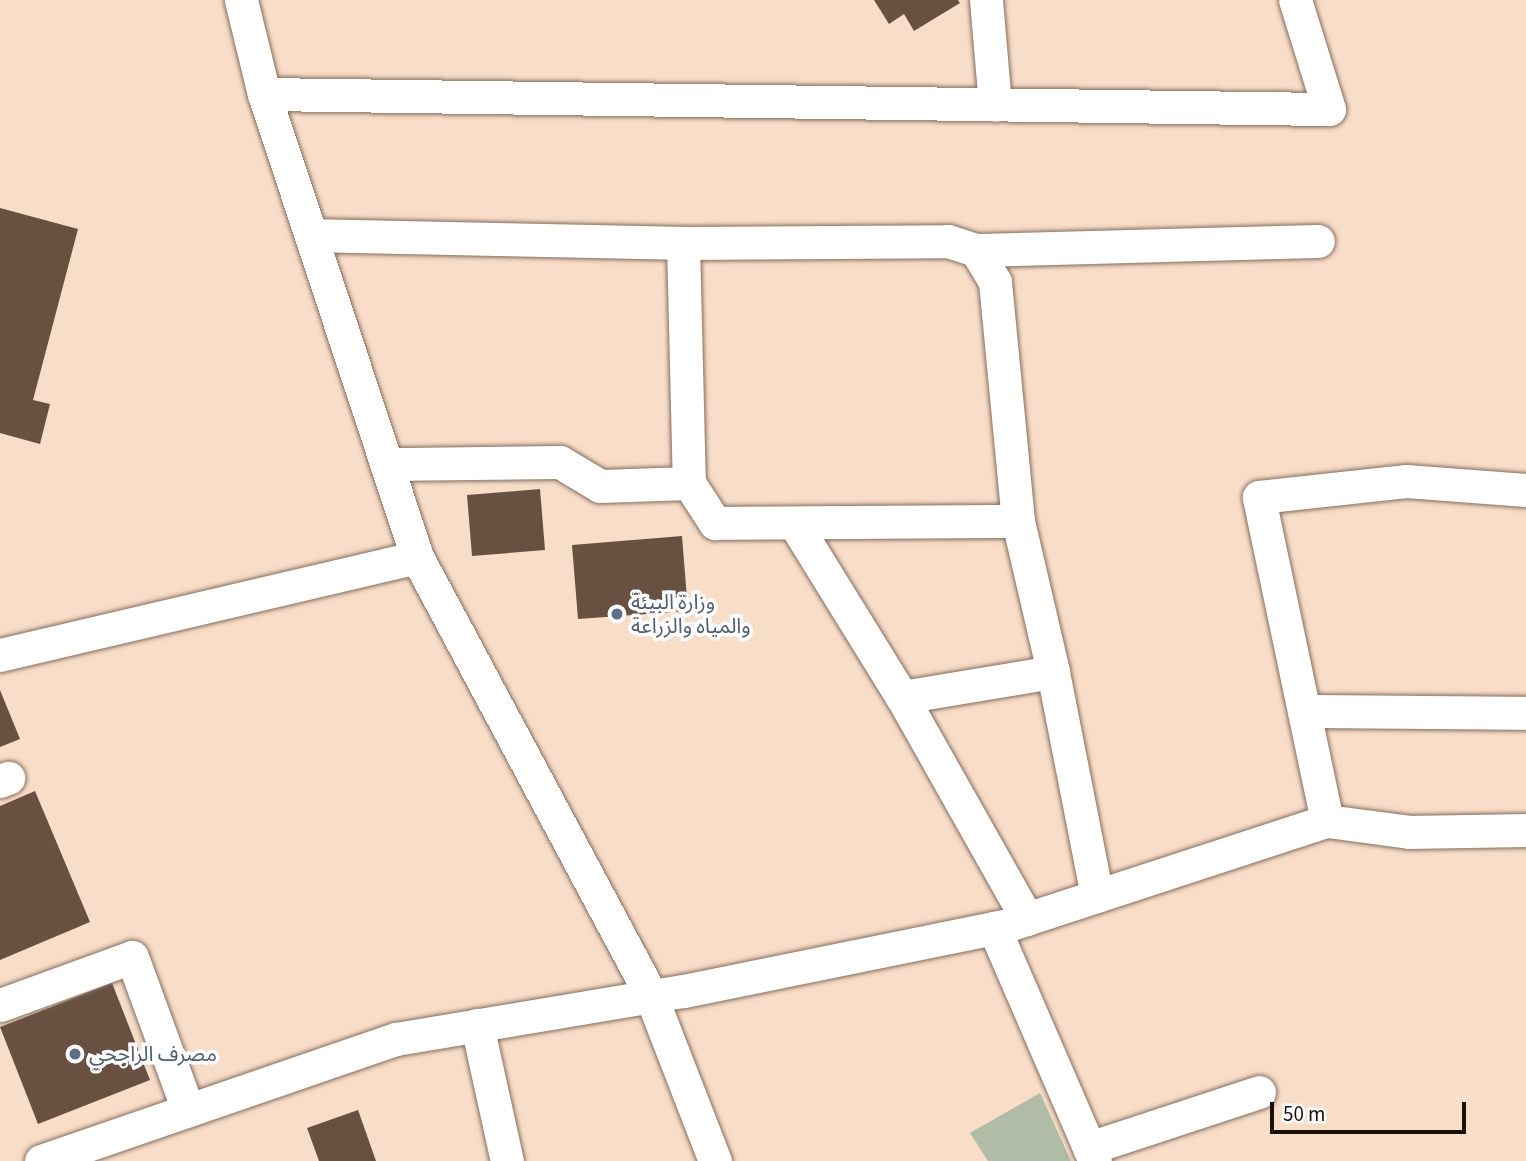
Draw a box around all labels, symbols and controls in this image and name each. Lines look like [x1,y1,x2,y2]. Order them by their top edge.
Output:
place label: وزارة البيئة والمياه والزراعة [631,589,751,639]
marker: وزارة البيئة والمياه والزراعة [609,606,625,622]
place label: مصرف الراجحي [89,1041,217,1067]
marker: مصرف الراجحي [67,1046,83,1062]
scale bar [1274,1088,1470,1132]
text: 50 m [1283,1099,1325,1129]

